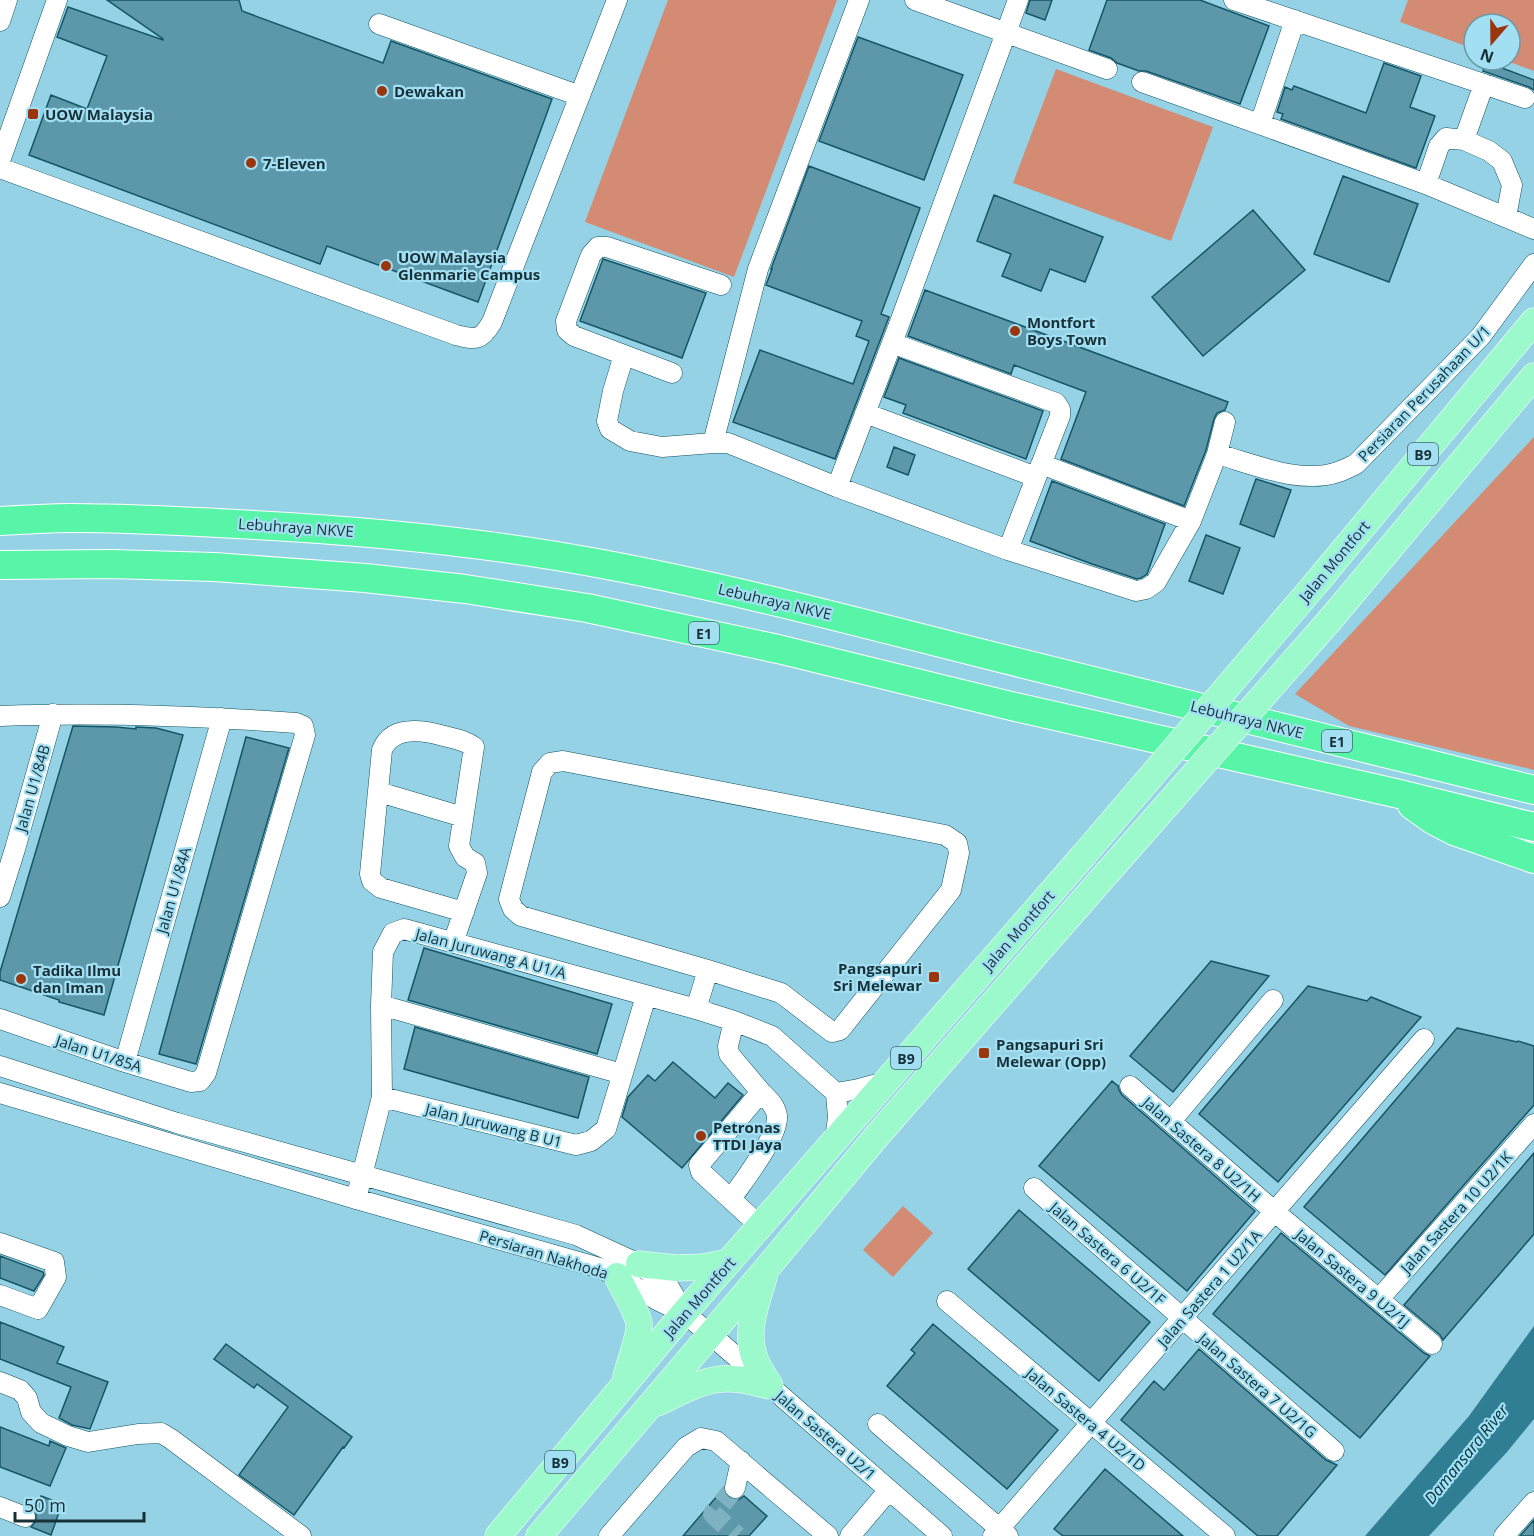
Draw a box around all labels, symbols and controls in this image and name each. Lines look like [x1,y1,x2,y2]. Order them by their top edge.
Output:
north arrow [1462,12,1522,72]
text: N [1477,44,1497,69]
place label: Dewakan [394,81,464,101]
marker: Dewakan [375,84,389,98]
place label: UOW Malaysia [45,104,153,124]
marker: UOW Malaysia [26,107,40,121]
place label: 7-Eleven [263,153,326,173]
marker: 7-Eleven [244,156,258,170]
place label: UOW Malaysia Glenmarie Campus [398,247,540,284]
marker: UOW Malaysia Glenmarie Campus [379,259,393,273]
place label: Montfort Boys Town [1027,312,1107,349]
street label: Persiaran Perusahaan U/1 [1353,320,1495,466]
marker: Montfort Boys Town [1008,324,1022,338]
road number: B9 [1408,443,1438,465]
street label: Lebuhraya NKVE [238,513,354,541]
street label: Jalan Montfort [1293,516,1374,607]
street label: Lebuhraya NKVE [716,578,834,624]
road number: E1 [689,622,719,644]
street label: Lebuhraya NKVE [1188,695,1306,743]
road number: E1 [1322,730,1352,752]
street label: Jalan U1/84B [10,742,54,836]
street label: Jalan U1/84A [151,844,195,938]
street label: Jalan Montfort [976,886,1058,976]
street label: Jalan Juruwang A U1/A [412,923,569,983]
place label: Pangsapuri Sri Melewar [833,958,922,995]
place label: Tadika Ilmu dan Iman [33,960,121,997]
marker: Pangsapuri Sri Melewar [927,970,941,984]
marker: Tadika Ilmu dan Iman [14,972,28,986]
street label: Jalan U1/85A [52,1029,145,1076]
place label: Pangsapuri Sri Melewar (Opp) [996,1034,1106,1071]
marker: Pangsapuri Sri Melewar (Opp) [977,1046,991,1060]
road number: B9 [891,1047,921,1069]
street label: Jalan Sastera 8 U2/1H [1137,1091,1265,1206]
street label: Jalan Juruwang B U1 [422,1098,565,1152]
place label: Petronas TTDI Jaya [713,1117,782,1154]
marker: Petronas TTDI Jaya [694,1129,708,1143]
street label: Jalan Sastera 10 U2/1K [1395,1146,1517,1279]
street label: Jalan Sastera 6 U2/1F [1044,1196,1170,1309]
street label: Jalan Sastera 9 U2/1J [1290,1223,1414,1332]
street label: Persiaran Nakhoda [477,1225,611,1283]
street label: Jalan Sastera 1 U2/1A [1151,1225,1266,1352]
street label: Jalan Montfort [657,1253,739,1343]
street label: Jalan Sastera 7 U2/1G [1193,1327,1321,1442]
street label: Jalan Sastera 4 U2/1D [1020,1362,1150,1475]
street label: Jalan Sastera U2/1 [770,1384,880,1484]
water label: Damansara River [1419,1399,1513,1508]
road number: B9 [545,1451,575,1473]
scale bar [15,1485,144,1523]
text: 50 m [24,1493,66,1517]

